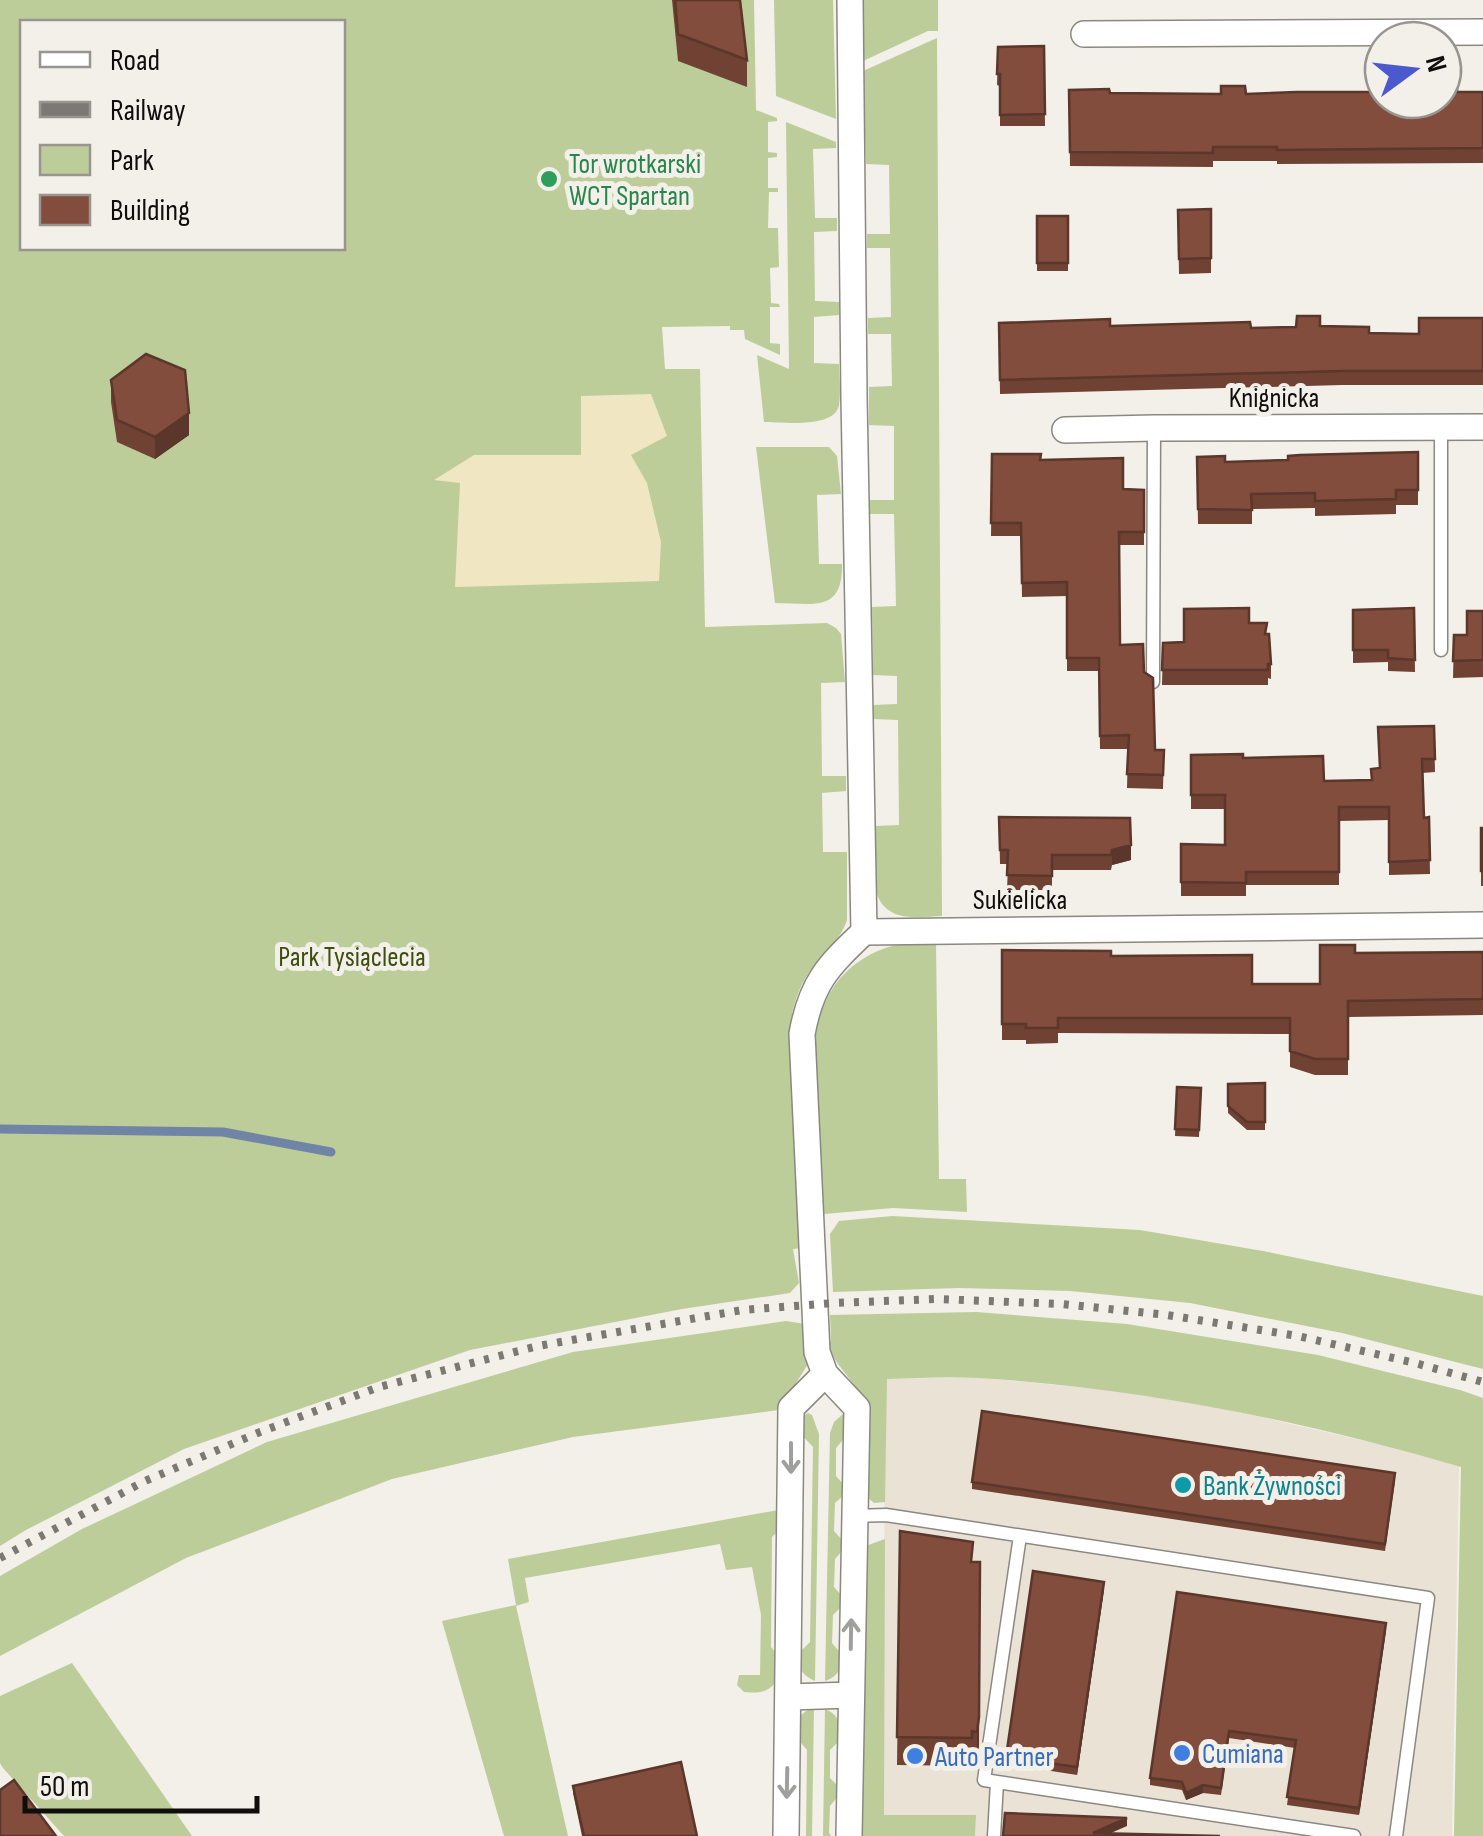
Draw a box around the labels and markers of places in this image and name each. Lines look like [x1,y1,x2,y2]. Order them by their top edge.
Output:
place label: Tor wrotkarski WCT Spartan [569,148,701,213]
marker: Tor wrotkarski WCT Spartan [538,168,560,190]
place label: Bank Żywności [1203,1470,1341,1503]
marker: Bank Żywności [1172,1474,1194,1496]
place label: Cumiana [1202,1738,1284,1771]
place label: Auto Partner [934,1741,1054,1774]
marker: Cumiana [1171,1742,1193,1764]
marker: Auto Partner [904,1745,926,1767]

